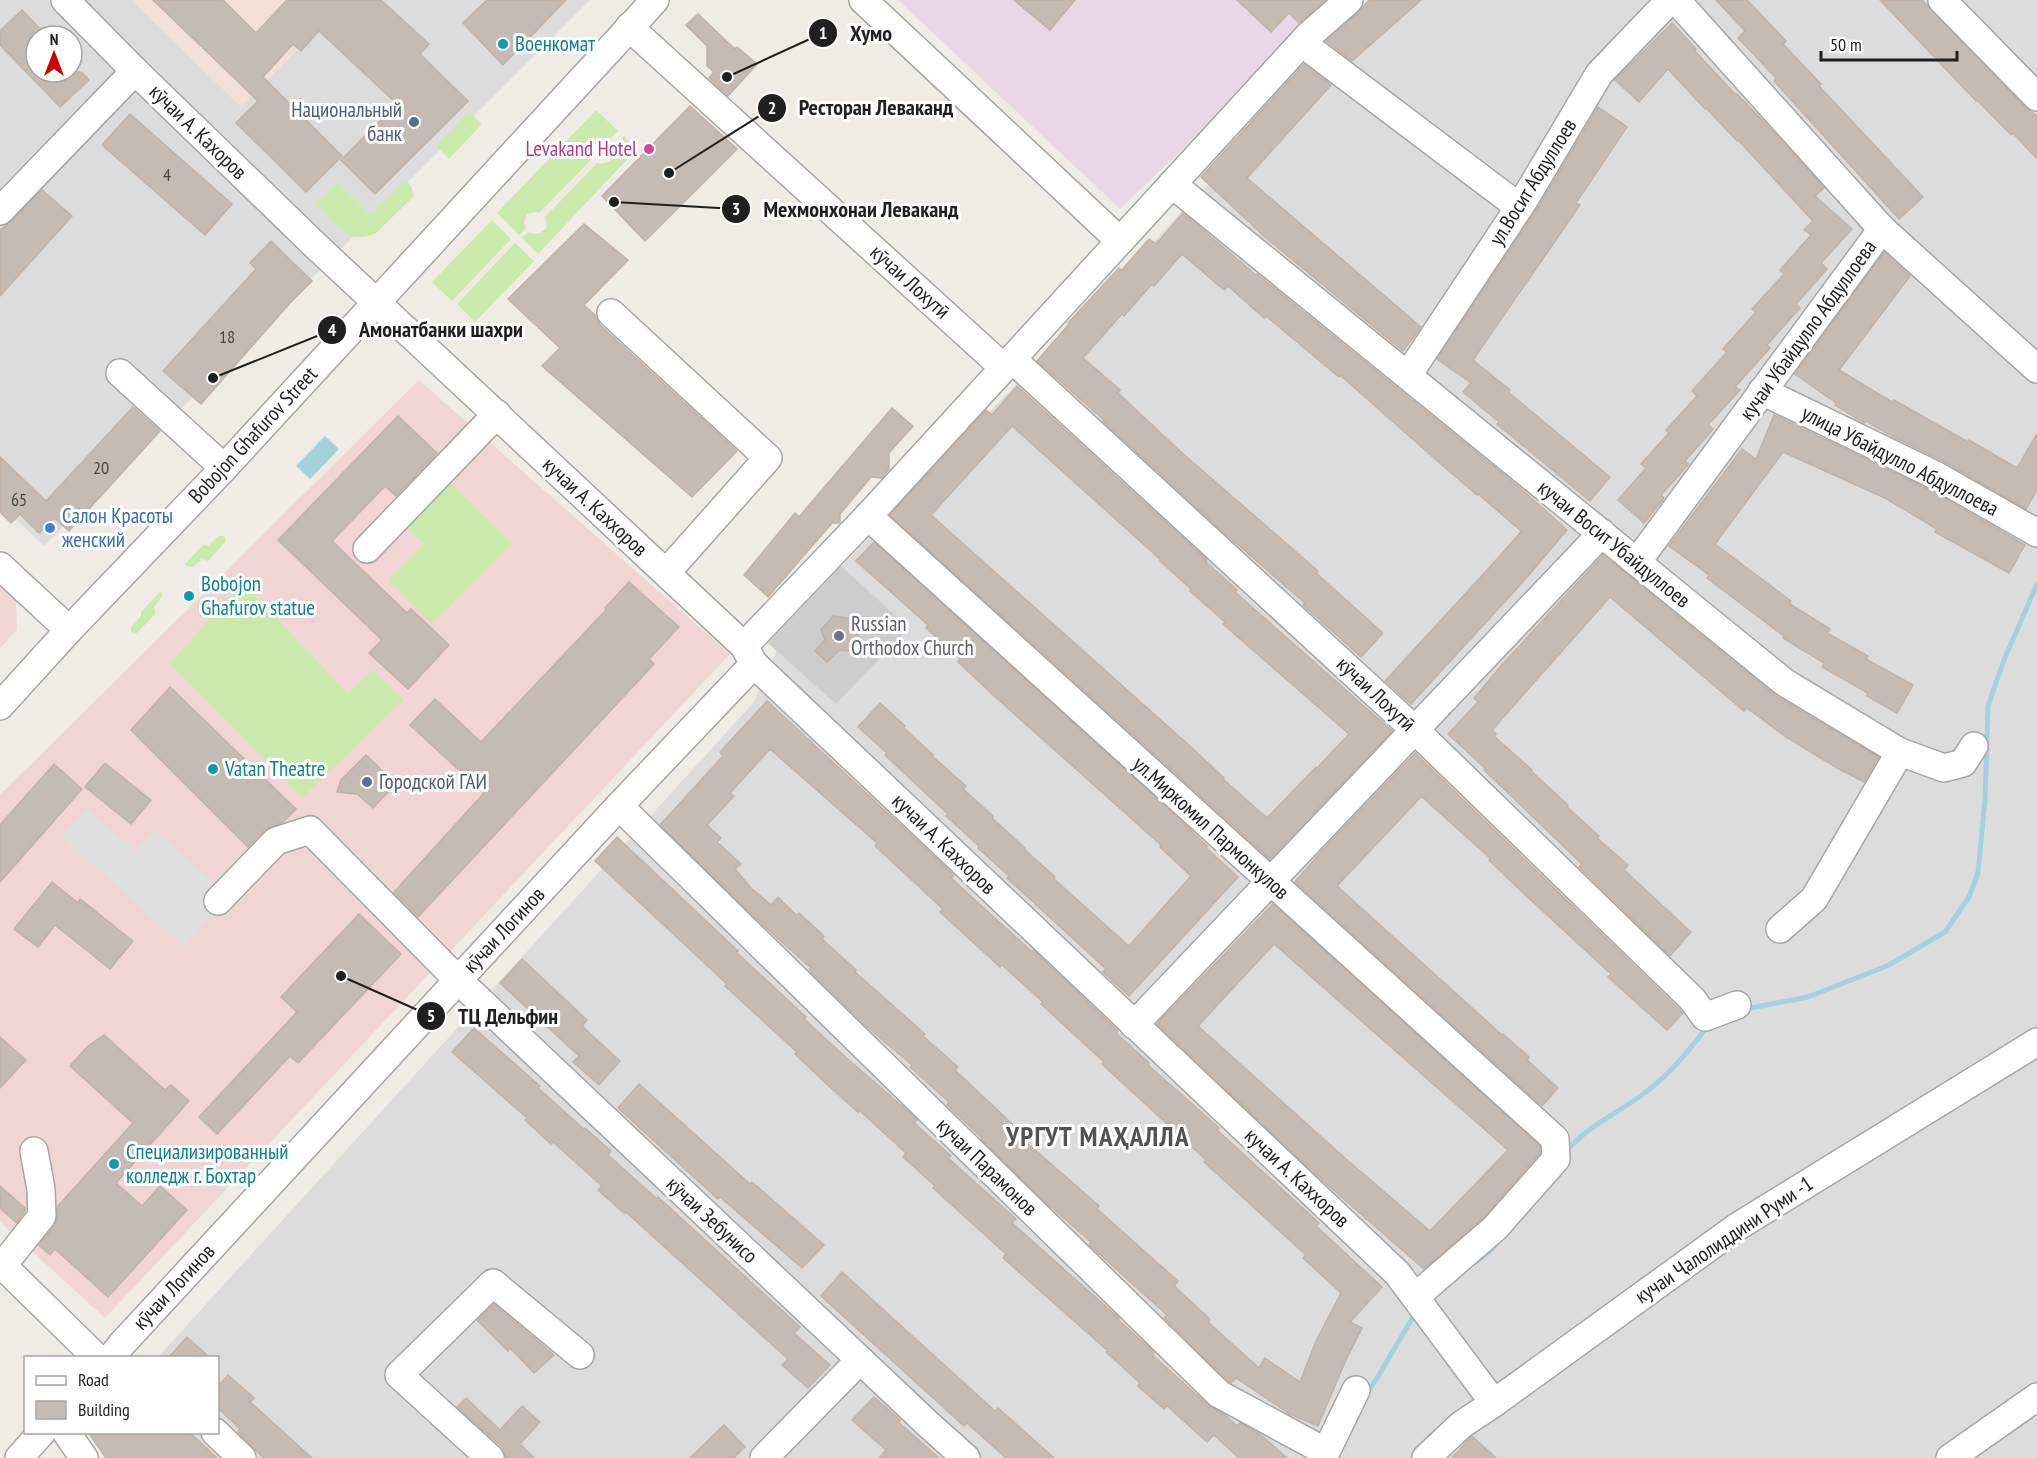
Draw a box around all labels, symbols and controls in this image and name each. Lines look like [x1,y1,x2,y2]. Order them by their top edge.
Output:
callout: Хумо [808,13,904,53]
text: Хумо [850,19,892,47]
text: 1 [819,21,827,44]
north arrow [24,24,84,84]
scale bar [1821,24,1958,62]
text: N [50,29,58,49]
place label: Военкомат [515,30,595,57]
text: 50 m [1830,33,1862,56]
marker: Военкомат [496,37,510,51]
street label: кӯчаи А. Кахоров [144,78,253,185]
callout: Ресторан Леваканд [757,88,966,128]
text: Ресторан Леваканд [799,93,954,121]
place label: Национальный банк [291,96,402,147]
text: 2 [768,96,776,119]
street label: ул.Восит Абдуллоев [1483,113,1582,250]
marker: Национальный банк [407,115,421,129]
place label: Levakand Hotel [526,135,637,162]
marker: Levakand Hotel [642,142,656,156]
house number: 4 [163,163,171,186]
callout: Мехмонхонаи Леваканд [721,189,971,229]
text: Мехмонхонаи Леваканд [764,195,959,223]
text: 3 [732,197,740,220]
street label: кучаи Убайдулло Абдуллоева [1733,234,1882,425]
street label: кӯчаи Лохутӣ [865,239,956,324]
callout: Амонатбанки шахри [317,310,535,350]
text: Амонатбанки шахри [358,315,523,343]
text: 4 [328,318,337,341]
house number: 18 [219,325,235,348]
street label: Bobojon Ghafurov Street [182,361,323,509]
street label: улица Убайдулло Абдуллоева [1797,399,2003,522]
street label: кучаи А. Каххоров [537,451,654,562]
house number: 20 [93,456,109,479]
street label: кучаи Восит Убайдуллоев [1533,474,1696,613]
house number: 65 [11,488,27,511]
place label: Салон Красоты женский [62,502,173,553]
marker: Салон Красоты женский [43,521,57,535]
place label: Bobojon Ghafurov statue [201,570,315,621]
marker: Bobojon Ghafurov statue [182,589,196,603]
place label: Russian Orthodox Church [851,610,974,661]
marker: Russian Orthodox Church [832,629,846,643]
street label: кӯчаи Лохутӣ [1331,650,1421,737]
street label: ул.Миркомил Пармонкулов [1127,750,1295,905]
place label: Vatan Theatre [224,755,325,782]
marker: Vatan Theatre [206,762,220,776]
place label: Городской ГАИ [379,768,487,795]
marker: Городской ГАИ [360,775,374,789]
street label: кучаи А. Каххоров [887,787,1002,900]
street label: кӯчаи Логинов [457,881,550,978]
callout: ТЦ Дельфин [416,996,570,1036]
text: ТЦ Дельфин [458,1002,558,1030]
text: 5 [427,1004,435,1027]
street label: кучаи Парамонов [931,1112,1044,1222]
district label: УРГУТ МАҲАЛЛА [1005,1119,1190,1153]
street label: кучаи А. Каххоров [1239,1122,1356,1233]
place label: Специализированный колледж г. Бохтар [126,1138,288,1189]
marker: Специализированный колледж г. Бохтар [107,1157,121,1171]
street label: кӯчаи Зебунисо [661,1170,764,1269]
street label: кучаи Ҷалолиддини Руми -1 [1629,1170,1818,1309]
street label: кӯчаи Логинов [127,1238,220,1335]
legend [24,1356,219,1434]
text: Road [78,1368,109,1391]
text: Building [78,1398,130,1421]

